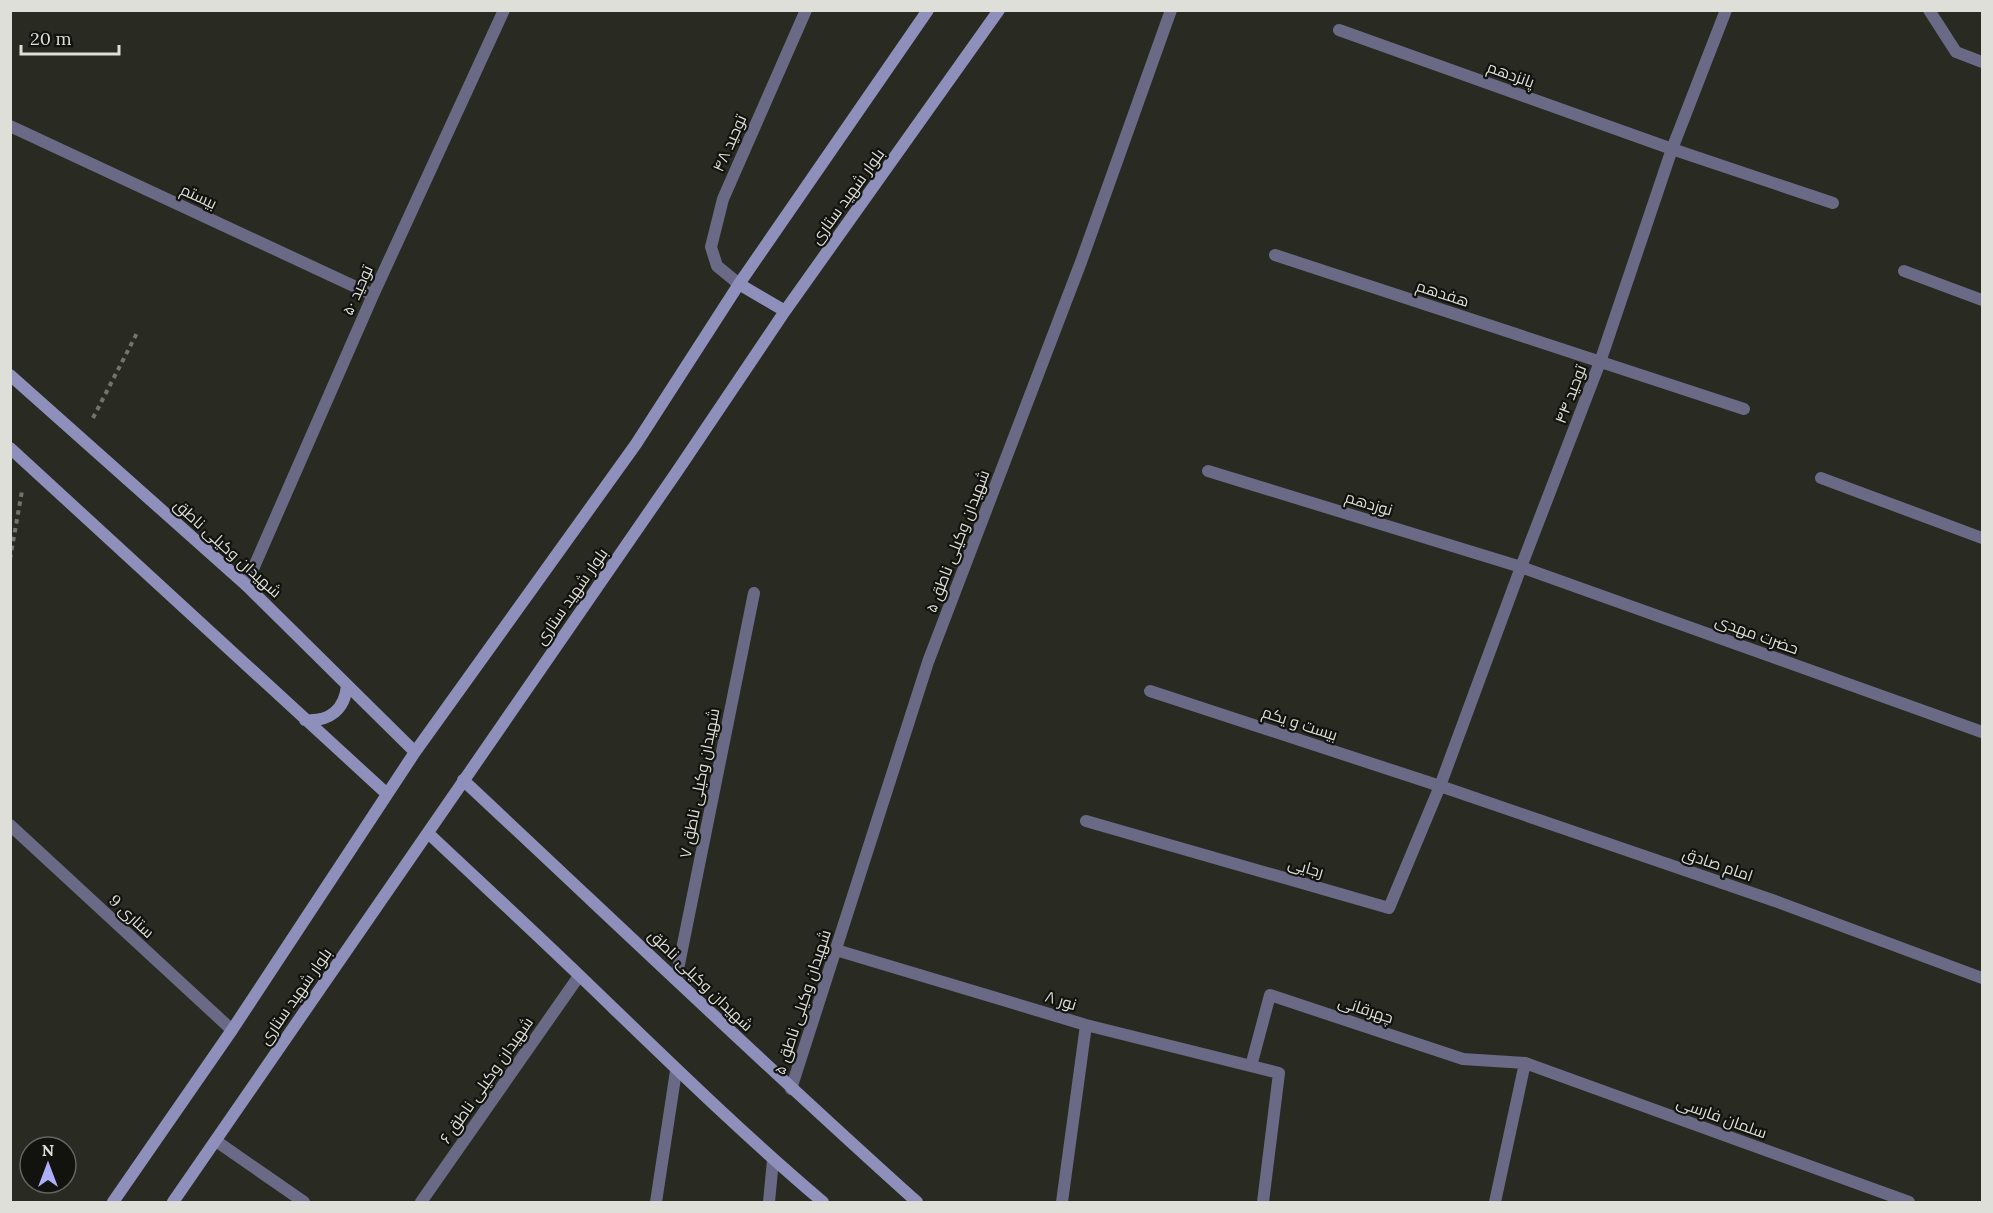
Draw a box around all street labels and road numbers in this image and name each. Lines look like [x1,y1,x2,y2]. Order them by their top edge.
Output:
street label: پانزدهم [1484,56,1538,94]
street label: توحید ۴۸ [708,111,751,175]
street label: بلوار شهید ستاری [806,144,889,248]
street label: بیستم [177,179,220,215]
street label: توحید ۵۰ [337,261,377,318]
street label: هفدهم [1413,275,1472,313]
street label: توحید ۴۴ [1550,361,1591,426]
street label: شهیدان وکیلی ناطق ۵ [921,467,994,615]
street label: نوزدهم [1342,486,1395,522]
street label: شهیدان وکیلی ناطق [169,494,286,602]
street label: بلوار شهید ستاری [530,544,613,649]
street label: حضرت مهدی [1712,610,1801,659]
street label: بیست و یکم [1259,701,1340,747]
street label: شهیدان وکیلی ناطق ۷ [675,706,724,860]
street label: امام صادق [1680,843,1756,887]
street label: رجایی [1286,852,1326,883]
street label: ستاری 9 [105,890,159,943]
street label: شهیدان وکیلی ناطق [644,925,758,1036]
street label: شهیدان وکیلی ناطق ۵ [769,927,836,1077]
street label: بلوار شهید ستاری [254,944,337,1049]
street label: نور ۸ [1043,986,1079,1014]
street label: چهرقانی [1335,991,1396,1029]
street label: شهیدان وکیلی ناطق ۶ [435,1013,538,1148]
street label: سلمان فارسی [1674,1091,1770,1144]

